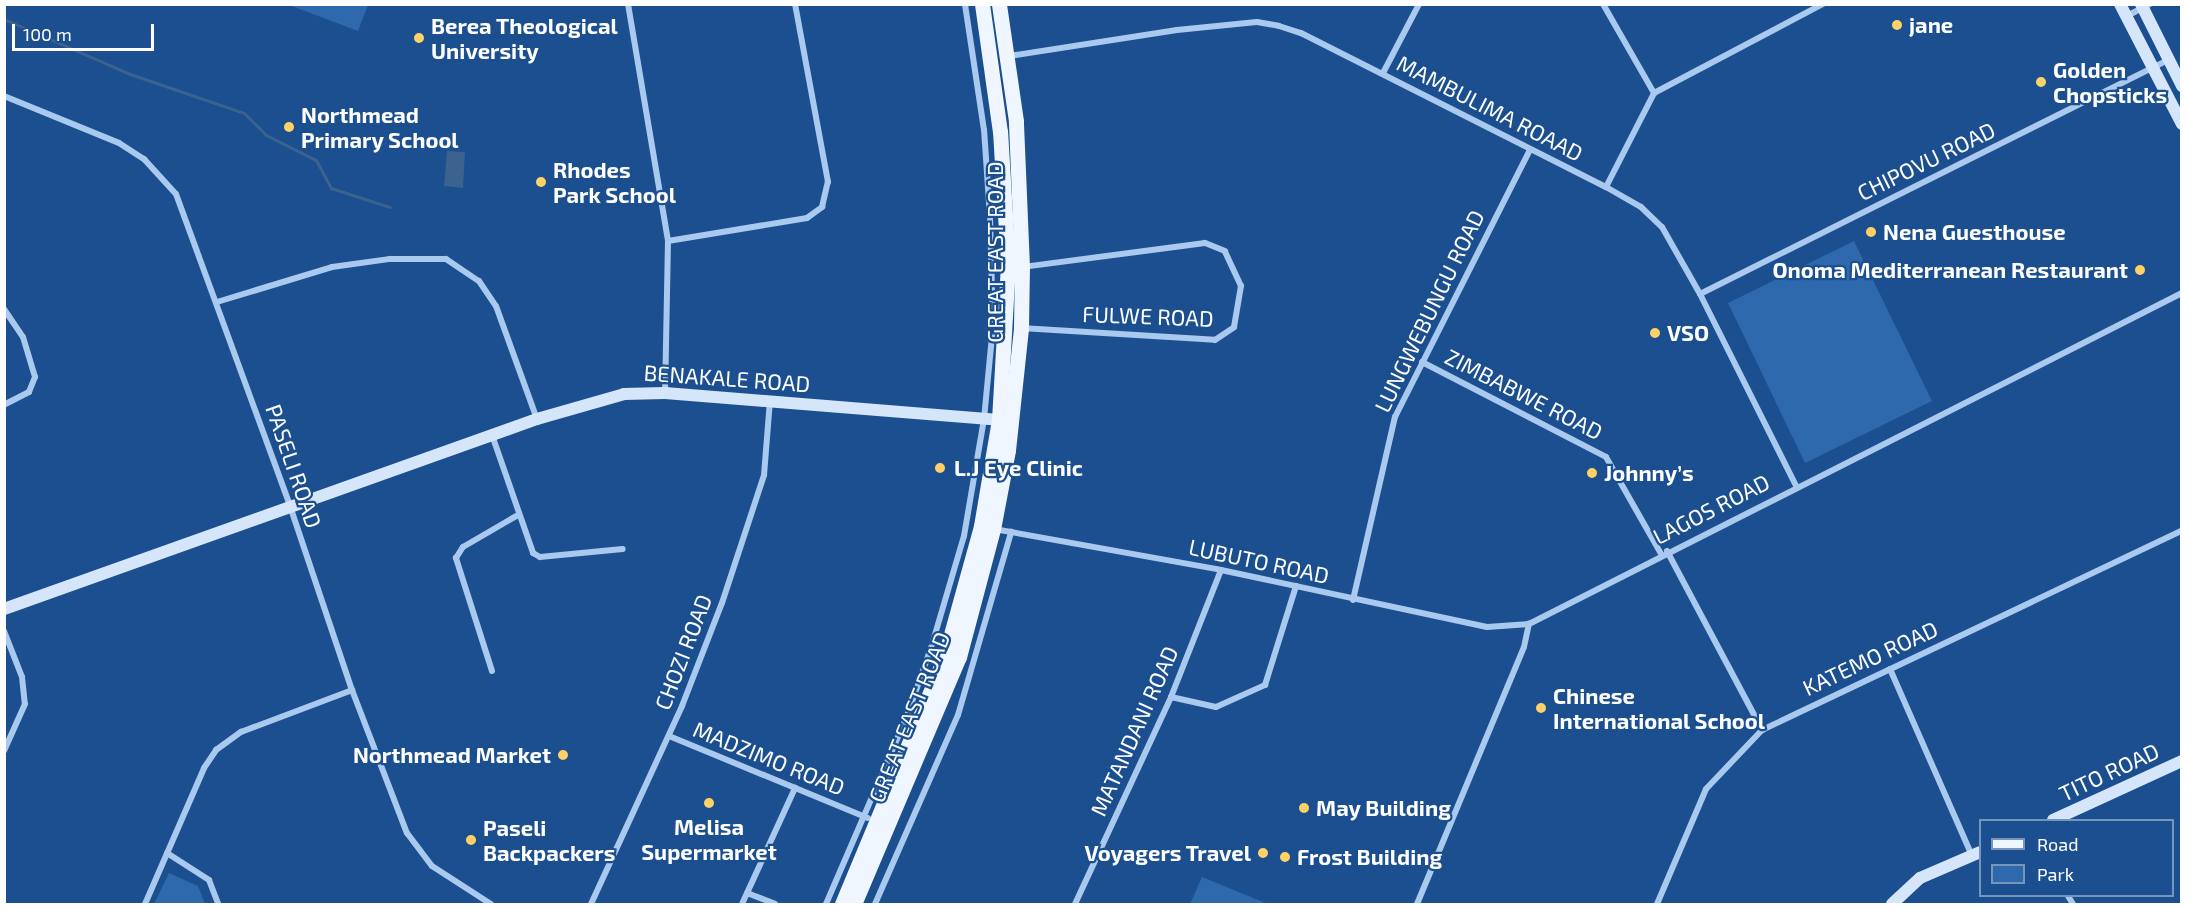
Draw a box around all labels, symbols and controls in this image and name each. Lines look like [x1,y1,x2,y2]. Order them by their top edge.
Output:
scale bar [15,12,158,50]
place label: Berea Theological University [431,12,618,63]
place label: jane [1909,12,1953,38]
marker: jane [1890,18,1904,32]
text: 100 m [23,23,72,45]
marker: Berea Theological University [412,31,426,45]
street label: MAMBULIMA ROAAD [1392,50,1588,166]
place label: Golden Chopsticks [2053,56,2167,107]
marker: Golden Chopsticks [2034,75,2048,89]
place label: Northmead Primary School [301,101,459,152]
street label: CHIPOVU ROAD [1853,116,1999,206]
marker: Northmead Primary School [282,120,296,134]
place label: Rhodes Park School [553,156,676,208]
street label: GREAT EAST ROAD [982,161,1008,343]
marker: Rhodes Park School [534,175,548,189]
street label: LUNGWEBUNGU ROAD [1369,206,1489,416]
place label: Nena Guesthouse [1883,219,2066,245]
marker: Nena Guesthouse [1864,225,1878,239]
place label: Onoma Mediterranean Restaurant [1772,257,2128,283]
marker: Onoma Mediterranean Restaurant [2133,263,2147,277]
street label: FULWE ROAD [1082,301,1214,331]
place label: VSO [1667,320,1709,346]
marker: VSO [1648,326,1662,340]
street label: ZIMBABWE ROAD [1441,343,1607,445]
street label: BENAKALE ROAD [643,359,811,397]
street label: PASELI ROAD [261,401,327,531]
place label: L.J Eye Clinic [954,455,1083,481]
marker: L.J Eye Clinic [931,459,949,477]
place label: Johnny’s [1604,460,1694,486]
marker: Johnny’s [1585,466,1599,480]
street label: LAGOS ROAD [1648,468,1774,550]
street label: LUBUTO ROAD [1187,533,1331,589]
street label: CHOZI ROAD [649,591,717,713]
street label: KATEMO ROAD [1798,615,1942,701]
street label: GREAT EAST ROAD [863,628,955,806]
street label: MATANDANI ROAD [1085,642,1183,820]
place label: Chinese International School [1553,682,1766,734]
marker: Chinese International School [1534,701,1548,715]
street label: MADZIMO ROAD [689,716,849,800]
street label: TITO ROAD [2055,737,2163,807]
place label: Northmead Market [353,742,551,768]
marker: Northmead Market [556,748,570,762]
place label: May Building [1316,795,1451,821]
marker: Melisa Supermarket [702,796,716,810]
marker: May Building [1297,801,1311,815]
place label: Melisa Supermarket [641,813,777,864]
place label: Paseli Backpackers [483,814,615,866]
legend [1979,819,2174,897]
marker: Paseli Backpackers [464,833,478,847]
text: Road [2037,833,2078,855]
place label: Voyagers Travel [1084,840,1251,866]
place label: Frost Building [1297,844,1442,870]
marker: Voyagers Travel [1256,846,1270,860]
marker: Frost Building [1278,850,1292,864]
text: Park [2037,863,2074,885]

